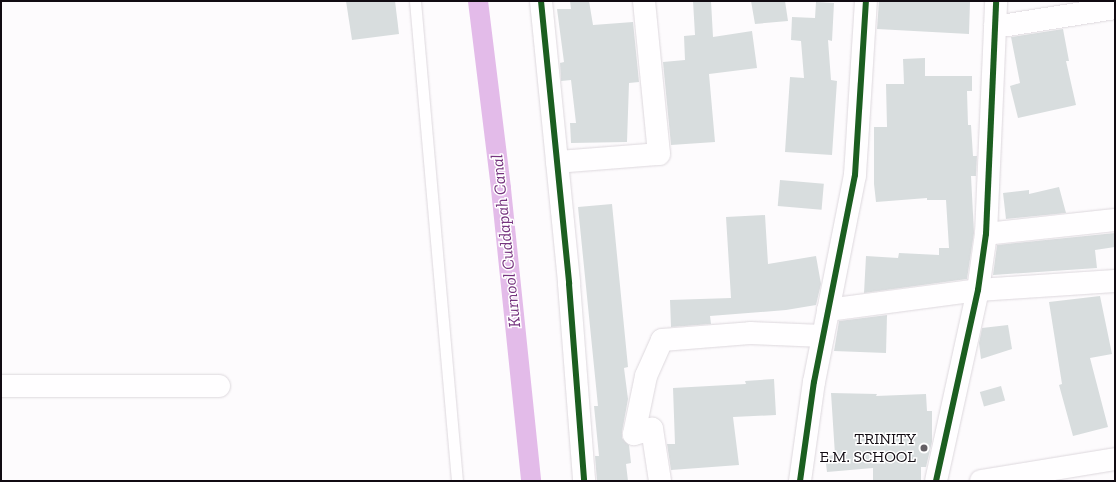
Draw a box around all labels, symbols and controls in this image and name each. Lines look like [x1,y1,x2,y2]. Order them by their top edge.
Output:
water label: Kurnool Cuddapah Canal [487,153,525,329]
place label: TRINITY E.M. SCHOOL [820,429,916,467]
marker: TRINITY E.M. SCHOOL [919,443,929,453]

